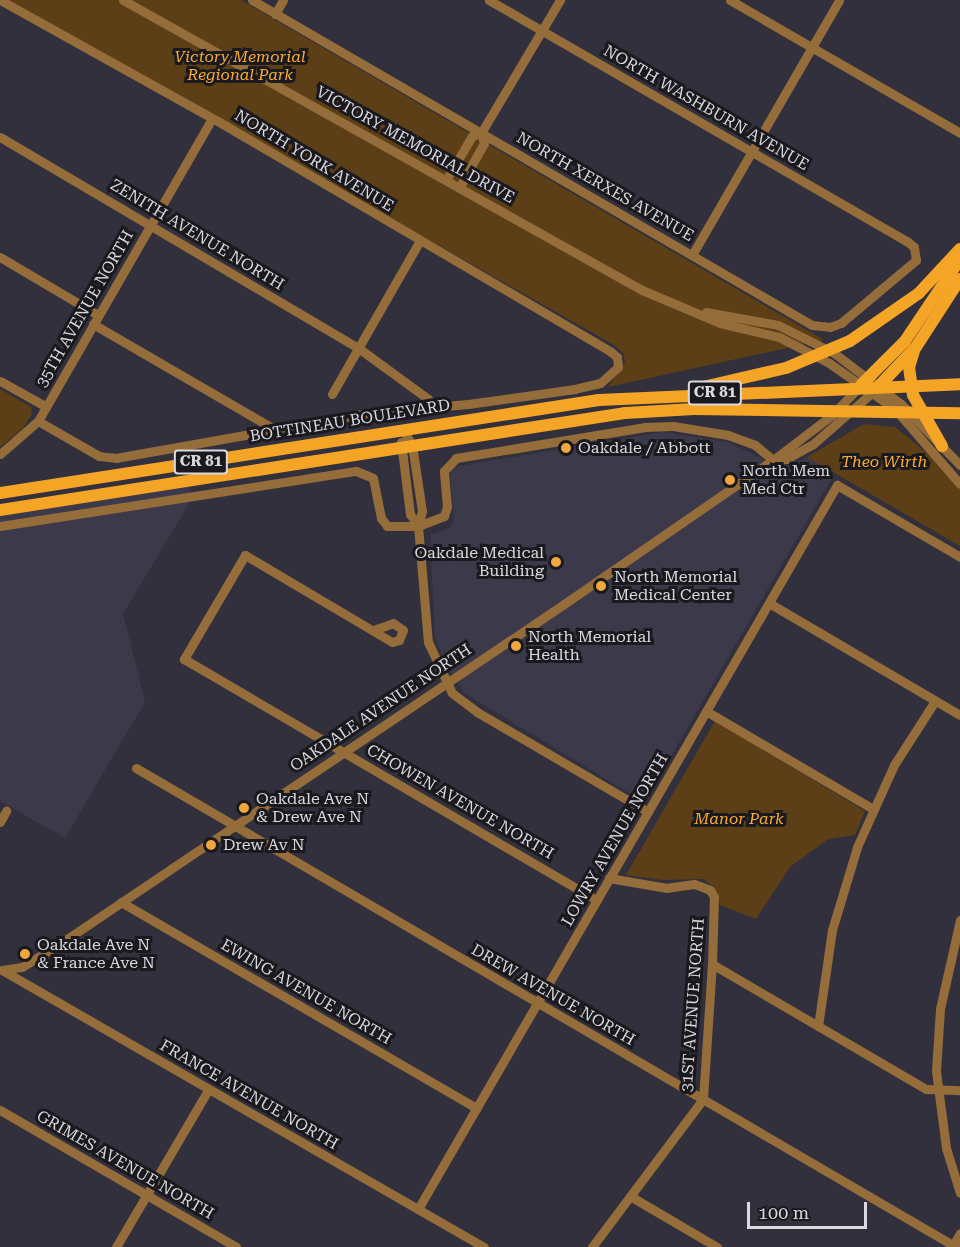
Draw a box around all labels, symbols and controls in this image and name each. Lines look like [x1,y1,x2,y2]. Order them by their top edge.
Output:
street label: NORTH WASHBURN AVENUE [600,41,812,175]
park label: Victory Memorial Regional Park [174,47,306,85]
street label: VICTORY MEMORIAL DRIVE [312,82,518,208]
street label: NORTH YORK AVENUE [231,106,397,216]
street label: NORTH XERXES AVENUE [513,128,697,246]
street label: ZENITH AVENUE NORTH [107,175,287,295]
street label: 35TH AVENUE NORTH [32,227,138,391]
road number: CR 81 [686,381,744,405]
street label: BOTTINEAU BOULEVARD [249,396,451,446]
place label: Oakdale / Abbott [578,438,710,458]
marker: Oakdale / Abbott [559,441,573,455]
road number: CR 81 [172,450,230,474]
park label: Theo Wirth [841,452,927,472]
place label: North Mem Med Ctr [742,461,830,499]
marker: North Mem Med Ctr [723,473,737,487]
place label: Oakdale Medical Building [414,543,544,581]
marker: Oakdale Medical Building [549,555,563,569]
place label: North Memorial Medical Center [614,567,737,605]
marker: North Memorial Medical Center [592,577,610,595]
place label: North Memorial Health [528,627,651,665]
marker: North Memorial Health [509,639,523,653]
street label: OAKDALE AVENUE NORTH [287,640,475,776]
street label: CHOWEN AVENUE NORTH [363,741,557,863]
street label: LOWRY AVENUE NORTH [558,750,672,930]
place label: Oakdale Ave N & Drew Ave N [256,789,369,827]
marker: Oakdale Ave N & Drew Ave N [237,801,251,815]
park label: Manor Park [694,809,784,829]
place label: Drew Av N [223,835,305,855]
marker: Drew Av N [204,838,218,852]
street label: 31ST AVENUE NORTH [677,917,709,1093]
place label: Oakdale Ave N & France Ave N [37,935,155,973]
street label: EWING AVENUE NORTH [217,935,395,1049]
street label: DREW AVENUE NORTH [468,940,638,1050]
marker: Oakdale Ave N & France Ave N [18,947,32,961]
street label: FRANCE AVENUE NORTH [156,1036,342,1154]
street label: GRIMES AVENUE NORTH [33,1106,217,1224]
scale bar [750,1190,870,1228]
text: 100 m [758,1202,809,1223]

